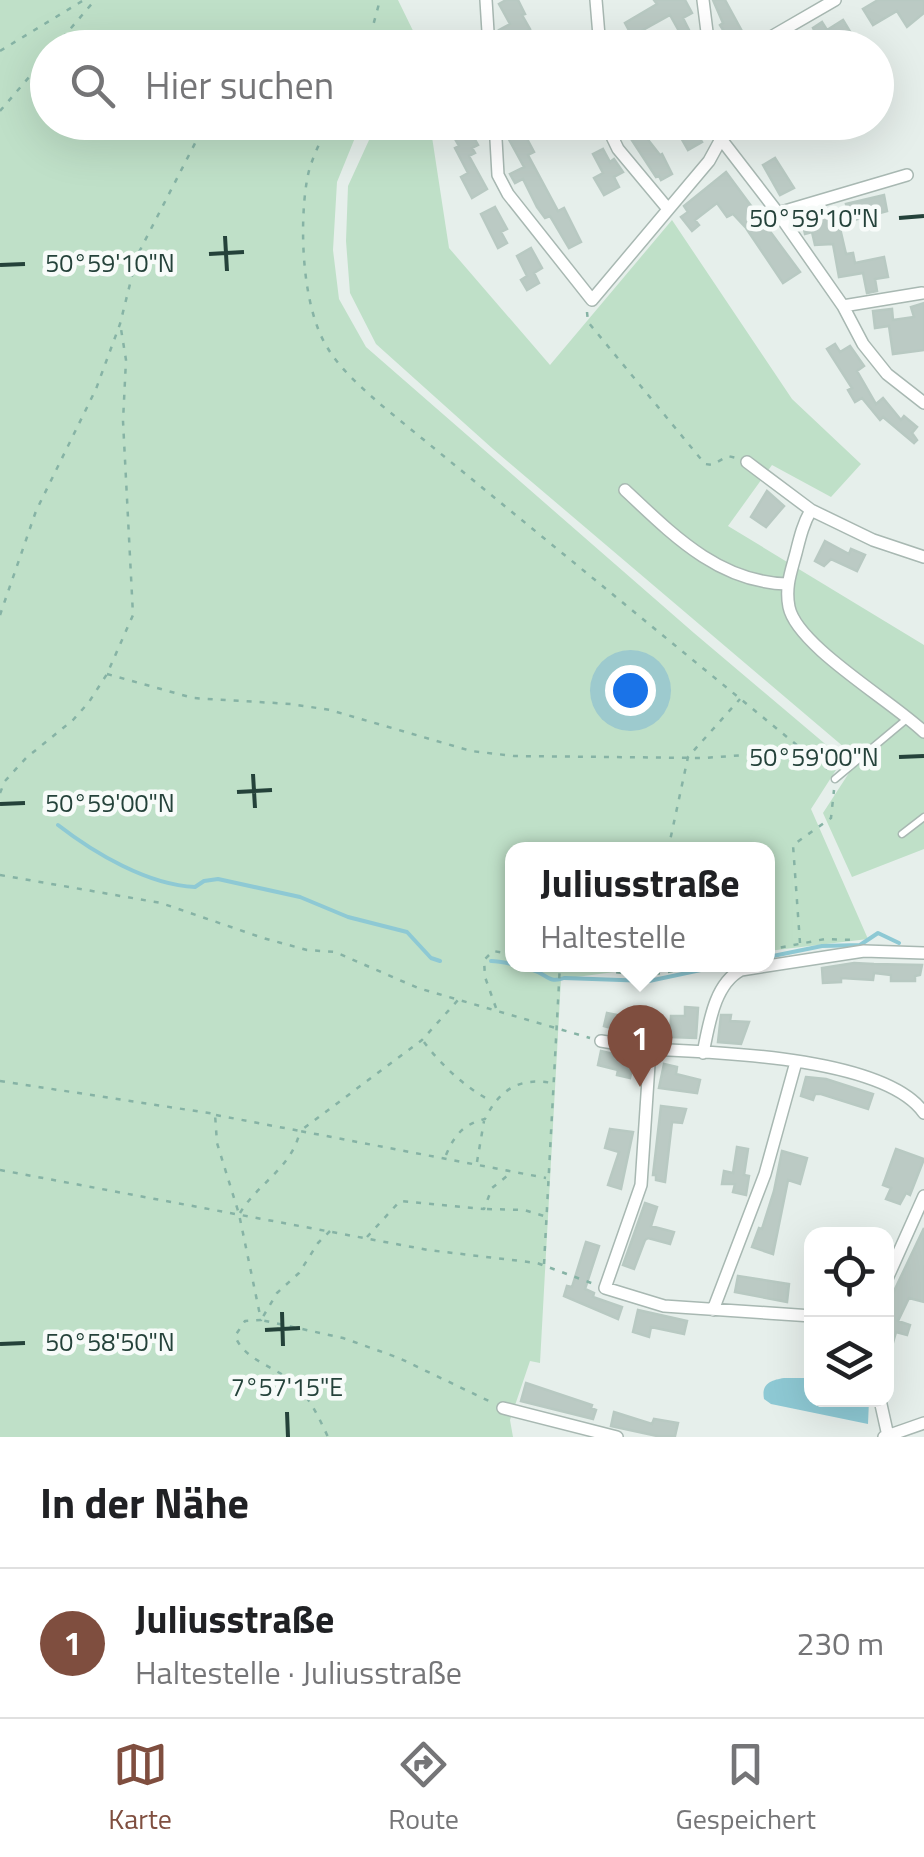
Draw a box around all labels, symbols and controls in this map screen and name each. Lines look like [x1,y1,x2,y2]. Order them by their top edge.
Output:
search box [30,30,894,140]
text: Hier suchen [145,56,334,114]
icon: search [65,58,120,113]
text: 50°59'10"N [749,199,879,237]
text: 50°59'10"N [45,244,175,282]
your location [605,665,656,716]
text: 50°59'00"N [749,738,879,776]
text: 50°59'00"N [45,784,175,822]
popup [505,842,775,972]
text: Juliusstraße [540,854,740,912]
text: Haltestelle [540,912,686,960]
pin: 1 [608,1004,672,1087]
map controls [804,1227,894,1407]
button: locate [804,1227,894,1317]
button: layers [804,1317,894,1407]
text: 50°58'50"N [45,1323,175,1361]
text: 7°57'15"E [231,1368,343,1406]
text: In der Nähe [40,1470,249,1534]
text: Juliusstraße [135,1590,334,1648]
text: 1 [64,1619,81,1667]
text: 230 m [796,1619,884,1667]
text: Haltestelle · Juliusstraße [135,1648,462,1696]
tab: Karte [108,1737,172,1840]
tab: Route [388,1737,459,1840]
tab: Gespeichert [675,1737,816,1840]

